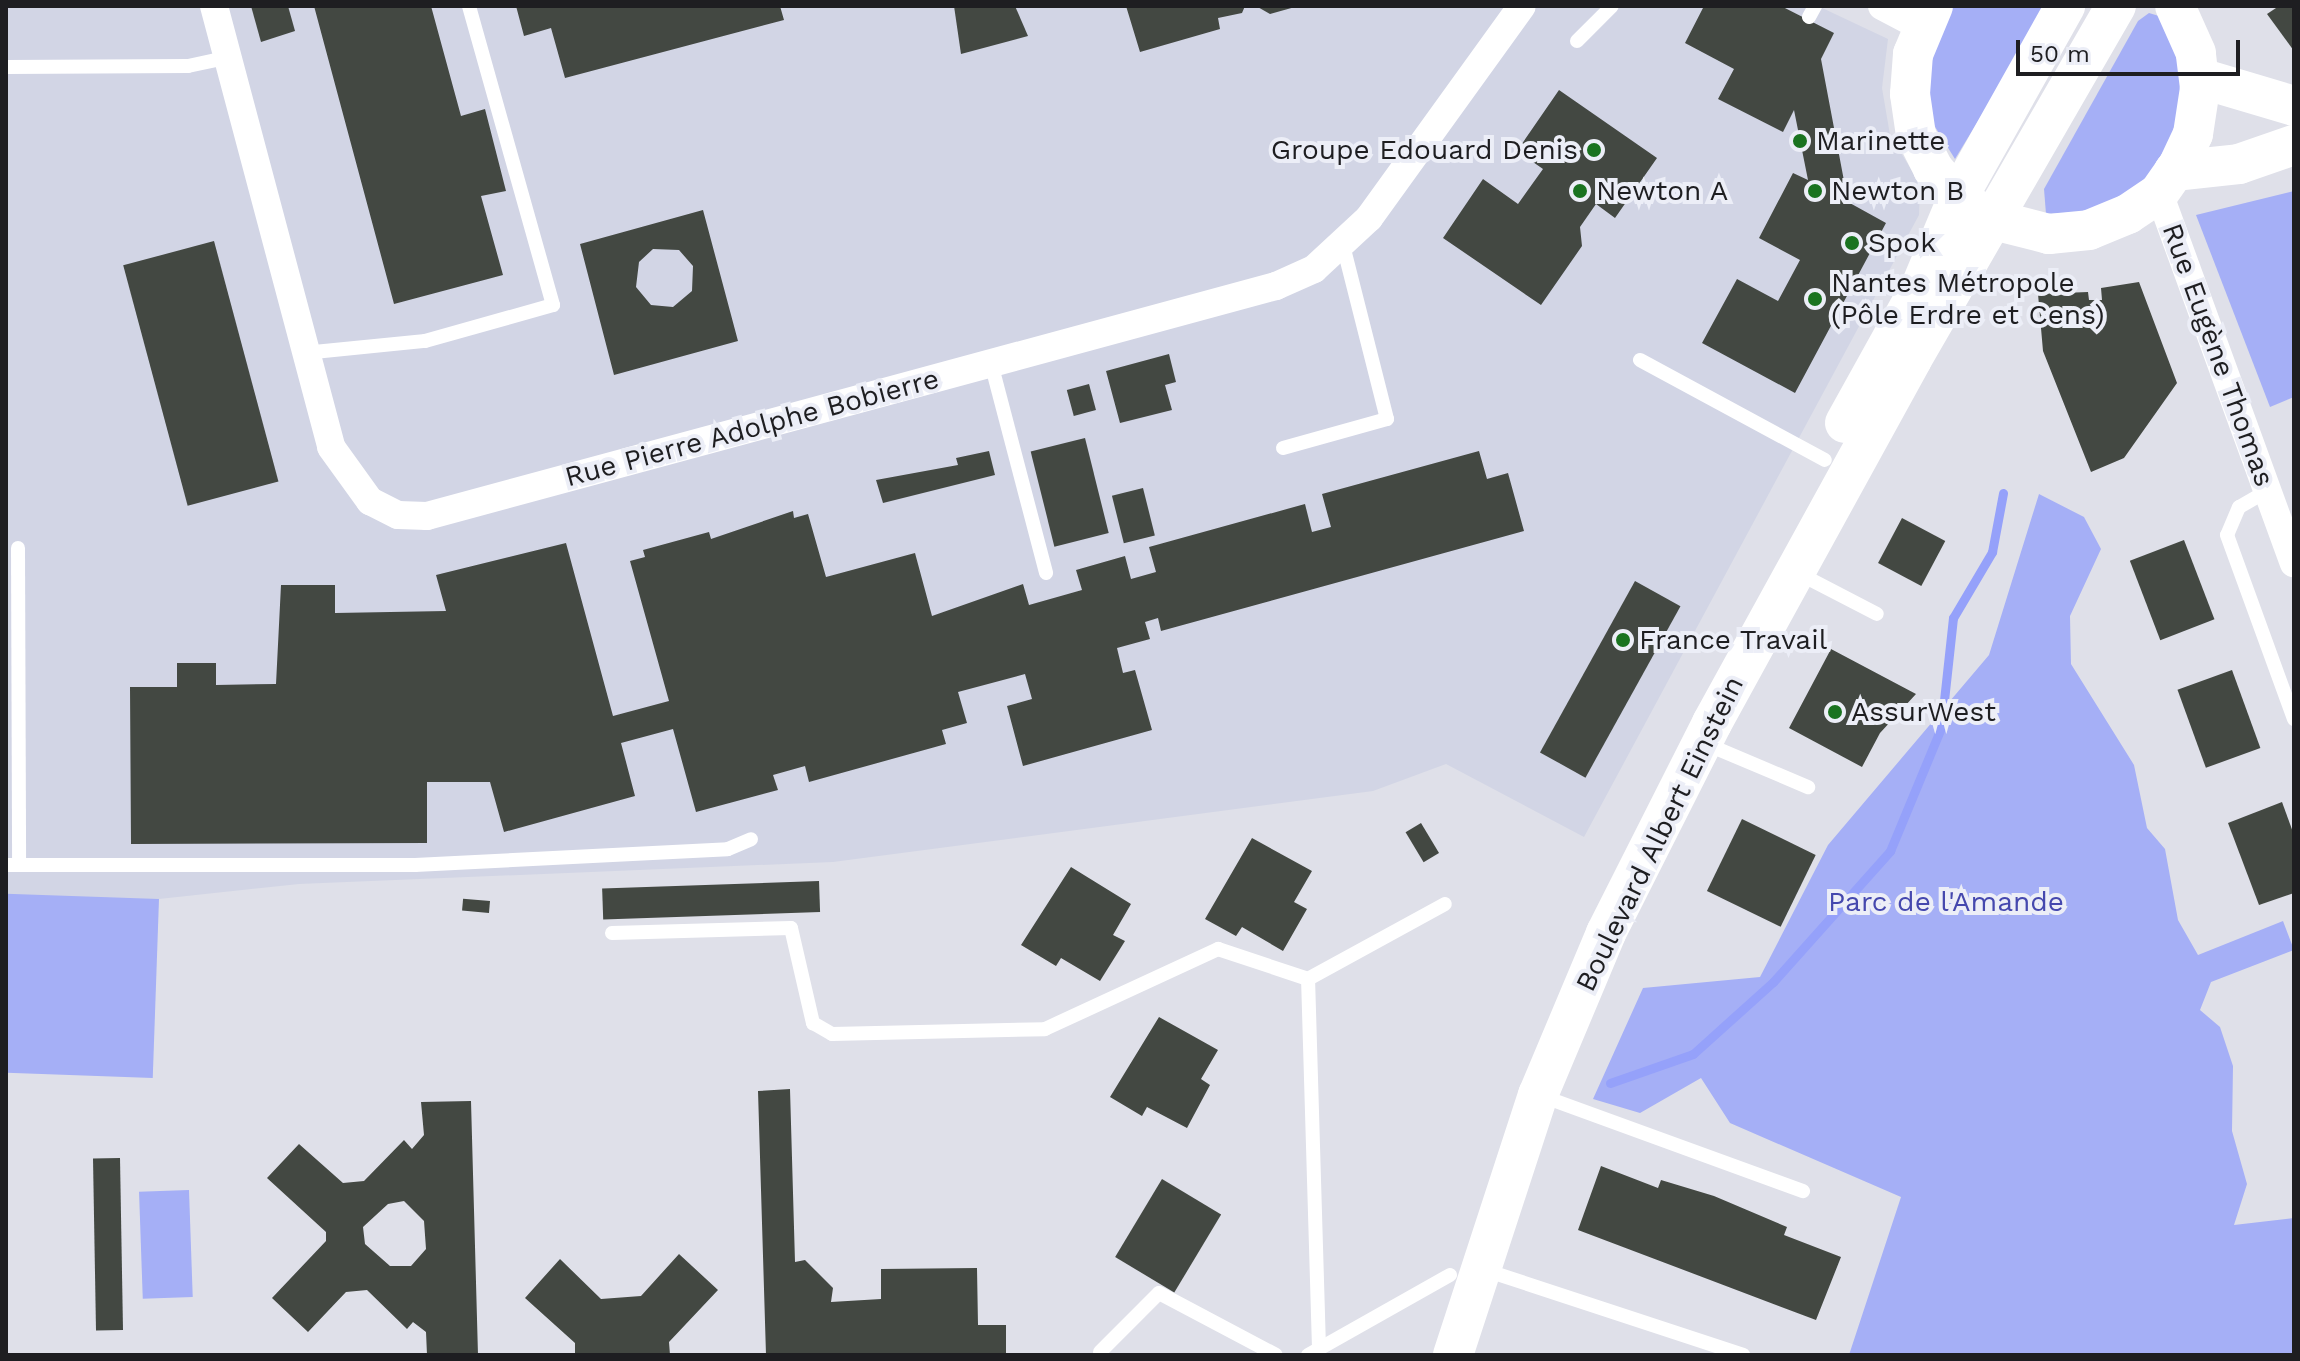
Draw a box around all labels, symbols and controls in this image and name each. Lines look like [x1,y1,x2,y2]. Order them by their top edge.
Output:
scale bar [2020,24,2244,74]
text: 50 m [2030,40,2090,68]
place label: Marinette [1816,124,1945,158]
marker: Marinette [1791,132,1809,150]
place label: Groupe Edouard Denis [1271,133,1578,167]
marker: Groupe Edouard Denis [1585,141,1603,159]
place label: Newton A [1596,174,1729,208]
place label: Newton B [1831,174,1964,208]
marker: Newton A [1571,182,1589,200]
marker: Newton B [1806,182,1824,200]
street label: Rue Eugène Thomas [2155,219,2281,491]
place label: Spok [1868,226,1936,260]
marker: Spok [1843,234,1861,252]
place label: Nantes Métropole (Pôle Erdre et Cens) [1831,266,2104,332]
marker: Nantes Métropole (Pôle Erdre et Cens) [1806,290,1824,308]
street label: Rue Pierre Adolphe Bobierre [561,362,943,494]
place label: France Travail [1639,623,1828,657]
marker: France Travail [1614,631,1632,649]
street label: Boulevard Albert Einstein [1569,670,1751,998]
place label: AssurWest [1851,695,1996,729]
marker: AssurWest [1826,703,1844,721]
park label: Parc de l'Amande [1828,885,2064,919]

